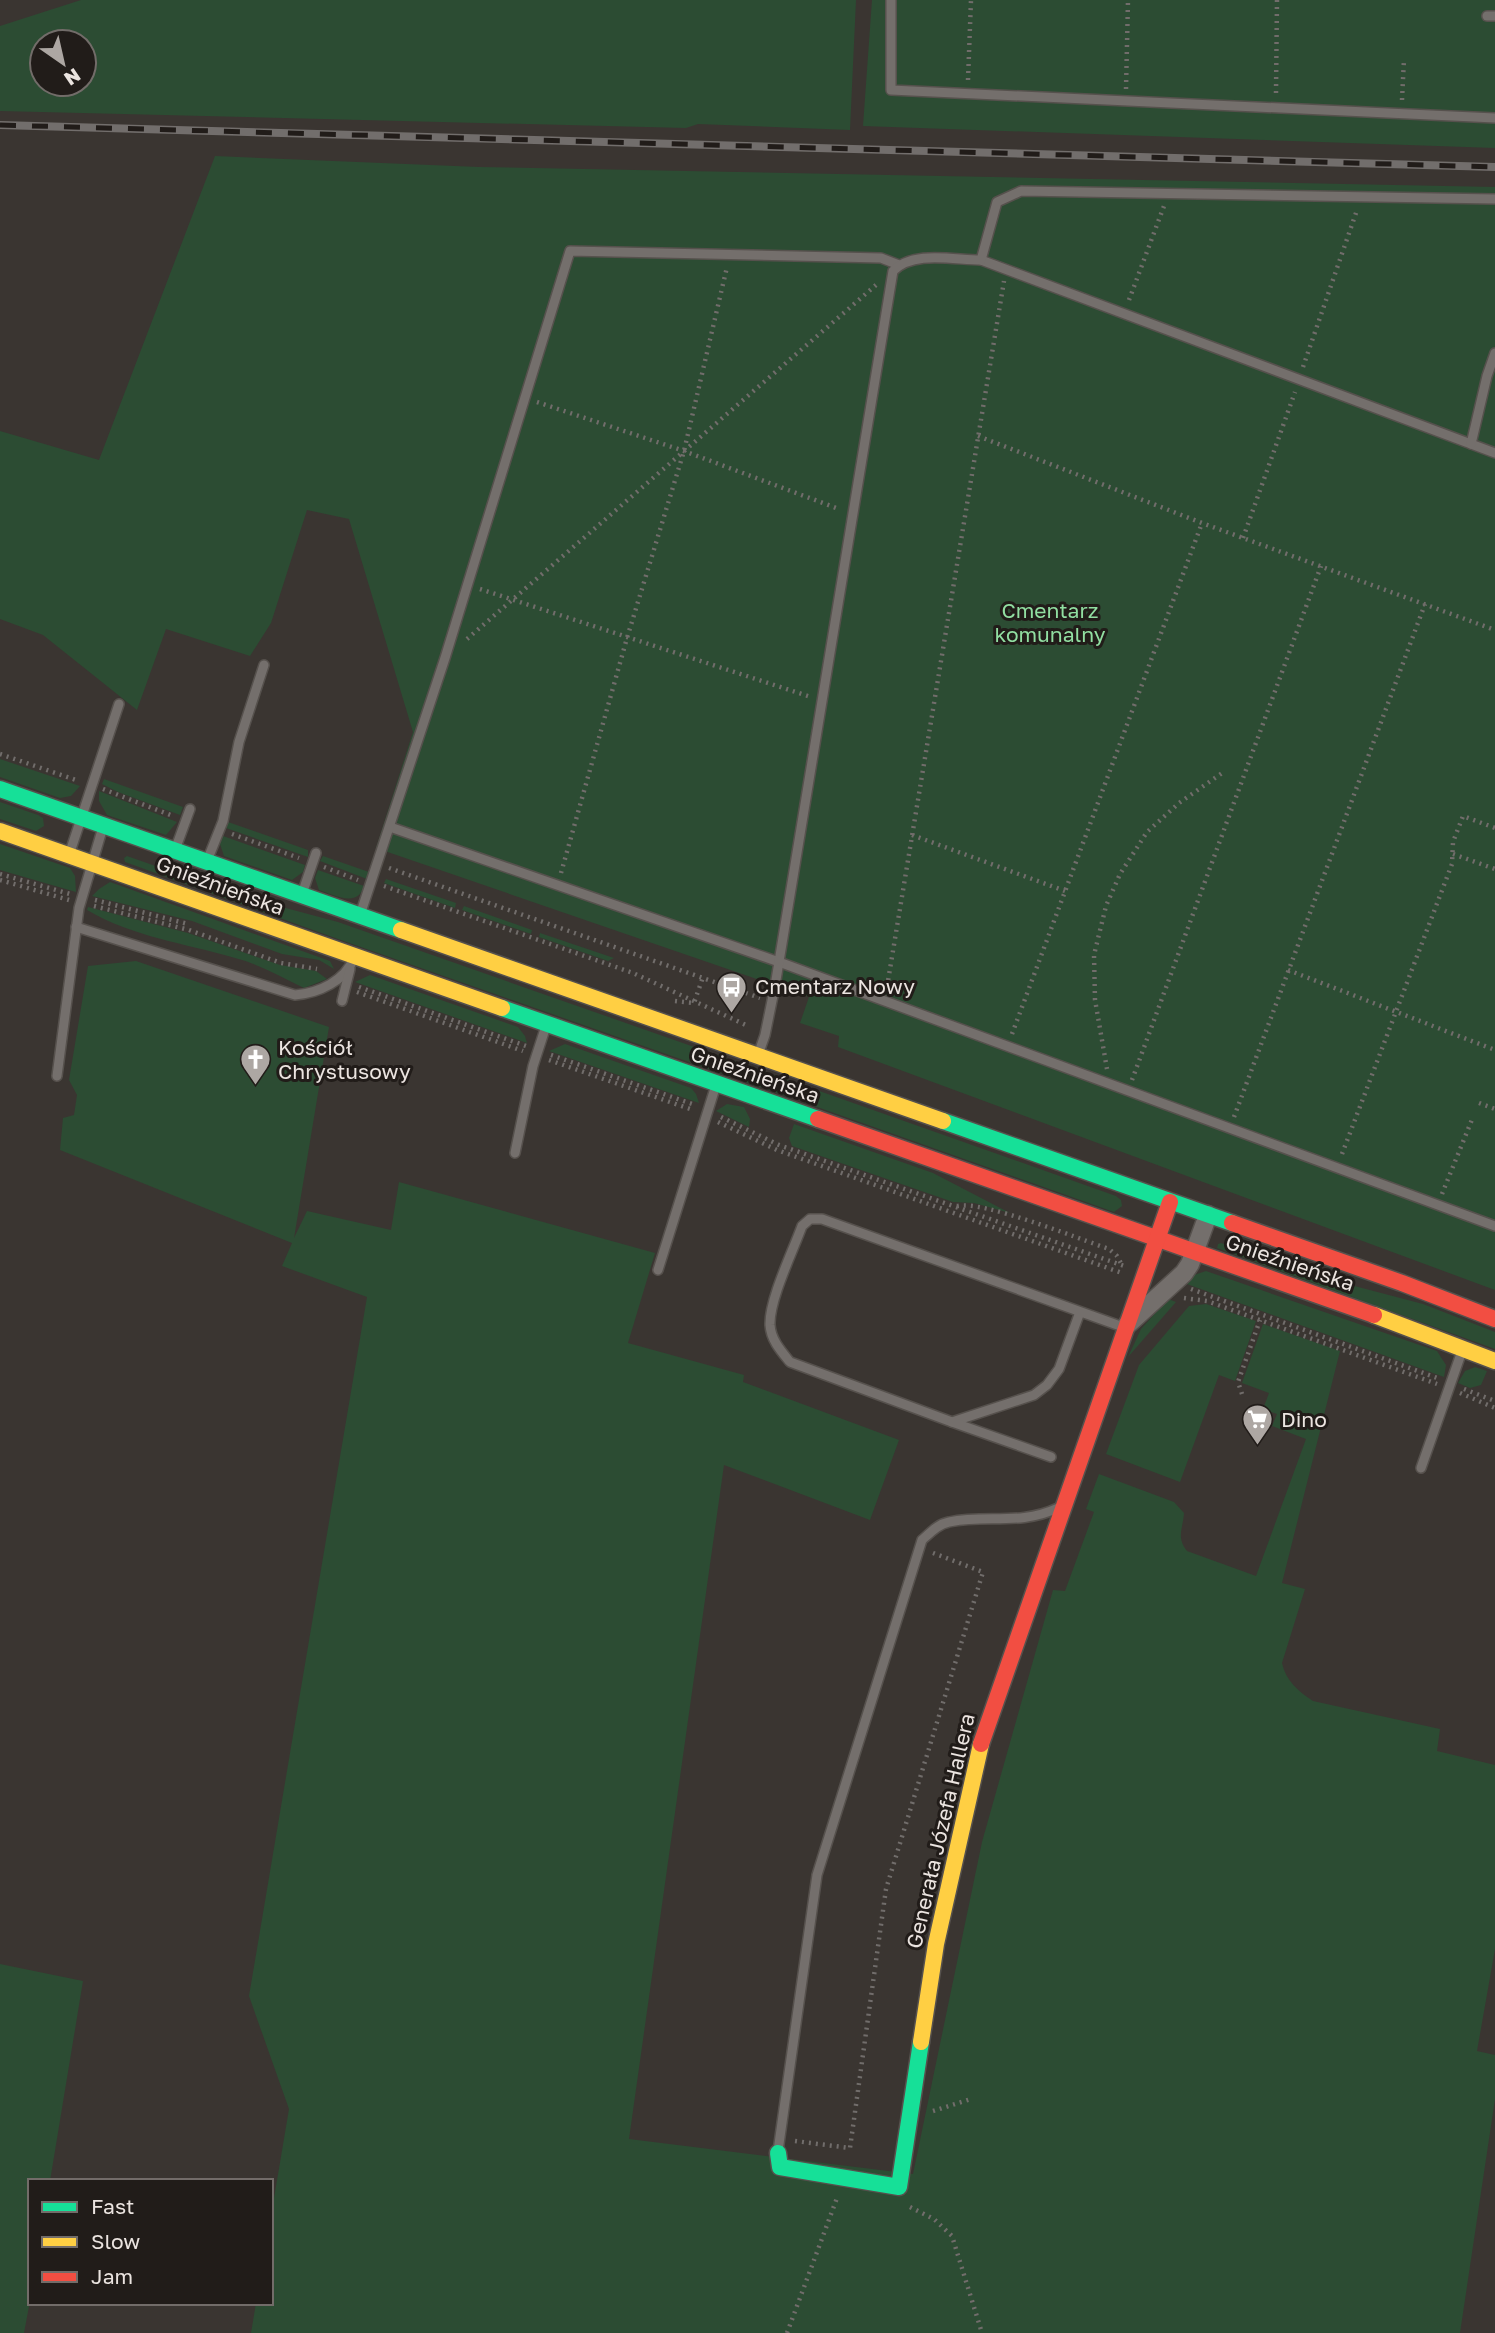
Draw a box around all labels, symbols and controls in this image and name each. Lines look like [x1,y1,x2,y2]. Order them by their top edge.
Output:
north arrow [28,28,98,98]
text: N [60,64,85,91]
park label: Cmentarz komunalny [994,597,1106,647]
street label: Gnieźnieńska [153,850,288,920]
bus stop icon: Cmentarz Nowy [715,970,749,1014]
place label: Cmentarz Nowy [755,973,915,999]
place label: Kościół Chrystusowy [278,1034,411,1084]
street label: Gnieźnieńska [687,1040,823,1108]
church icon: Kościół Chrystusowy [238,1043,272,1087]
street label: Gnieźnieńska [1222,1228,1358,1296]
supermarket icon: Dino [1241,1403,1275,1447]
place label: Dino [1281,1406,1327,1432]
street label: Generała Józefa Hallera [900,1711,980,1951]
legend [28,2179,273,2305]
text: Fast [91,2193,134,2219]
text: Slow [91,2228,140,2254]
text: Jam [91,2263,133,2289]

